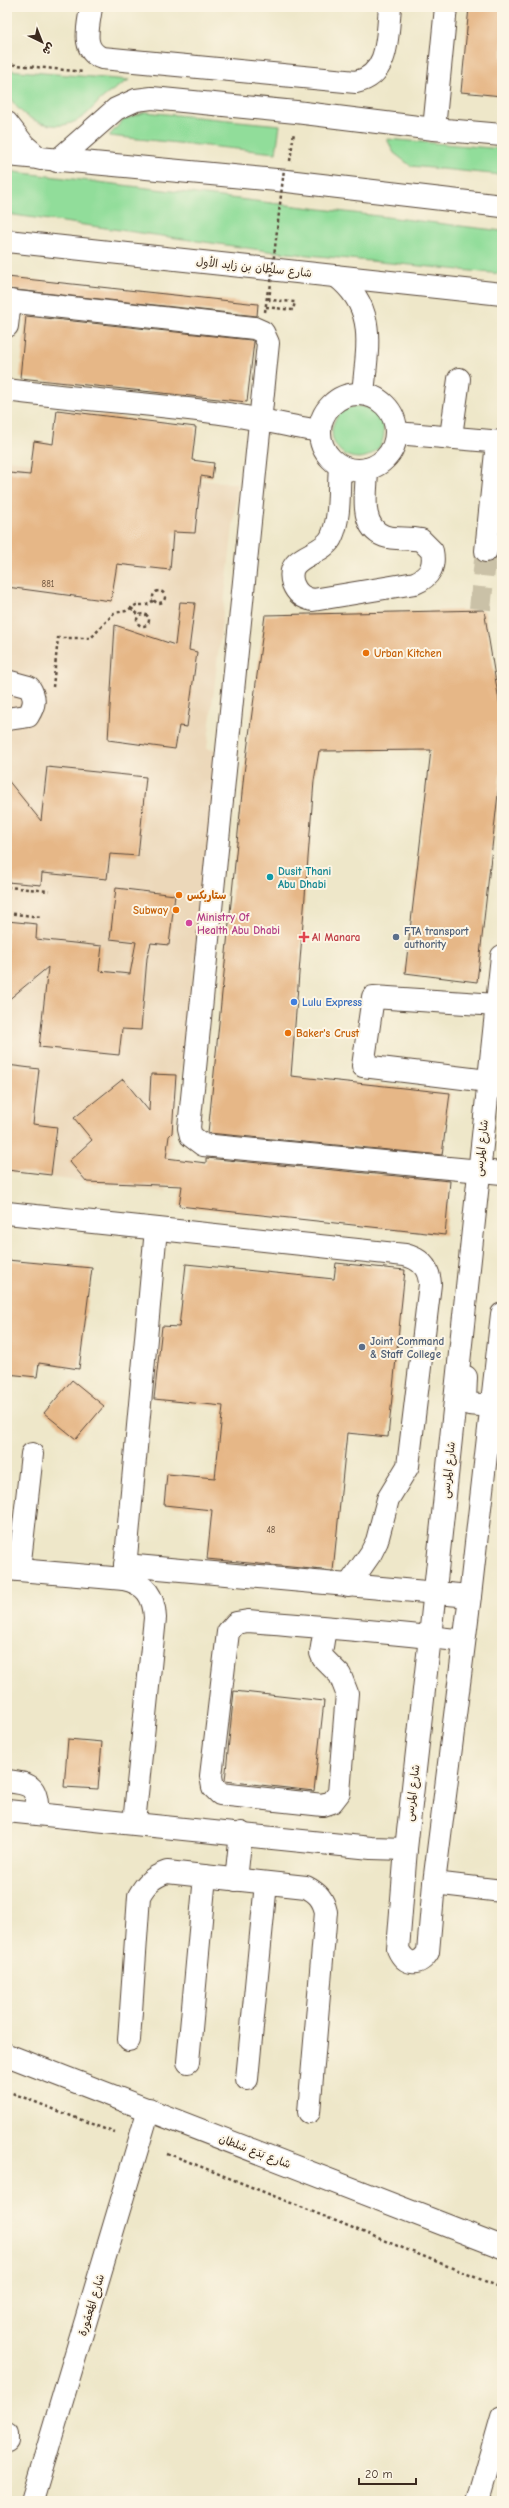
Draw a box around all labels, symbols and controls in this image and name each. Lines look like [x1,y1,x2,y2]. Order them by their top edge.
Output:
north arrow [22,22,62,62]
text: ش [40,40,57,58]
street label: شارع سلطان بن زايد الأول [195,254,313,282]
house number: 881 [42,579,55,589]
place label: Urban Kitchen [374,647,442,660]
marker: Urban Kitchen [361,648,371,658]
place label: Dusit Thani Abu Dhabi [278,865,331,891]
marker: Dusit Thani Abu Dhabi [265,872,275,882]
place label: ستاربكس [187,889,226,902]
marker: ستاربكس [174,890,184,900]
place label: Subway [133,904,168,917]
marker: Subway [171,905,181,915]
place label: Ministry Of Health Abu Dhabi [197,911,280,937]
marker: Ministry Of Health Abu Dhabi [184,918,194,928]
place label: FTA transport authority [404,925,469,951]
place label: Al Manara [312,931,360,944]
marker: Al Manara [299,932,309,942]
marker: FTA transport authority [391,932,401,942]
place label: Lulu Express [302,996,362,1009]
marker: Lulu Express [289,997,299,1007]
place label: Baker's Crust [296,1027,360,1040]
marker: Baker's Crust [283,1028,293,1038]
street label: شارع المرسى [472,1119,493,1177]
place label: Joint Command & Staff College [370,1335,444,1361]
marker: Joint Command & Staff College [357,1342,367,1352]
street label: شارع المرسى [439,1441,460,1499]
house number: 48 [267,1525,276,1535]
street label: شارع المرسى [403,1764,424,1822]
street label: شارع بَدَع سُلطان [216,2132,293,2173]
street label: شارع المَعمُورة [76,2273,109,2338]
scale bar [359,2460,416,2486]
text: 20 m [365,2467,393,2481]

